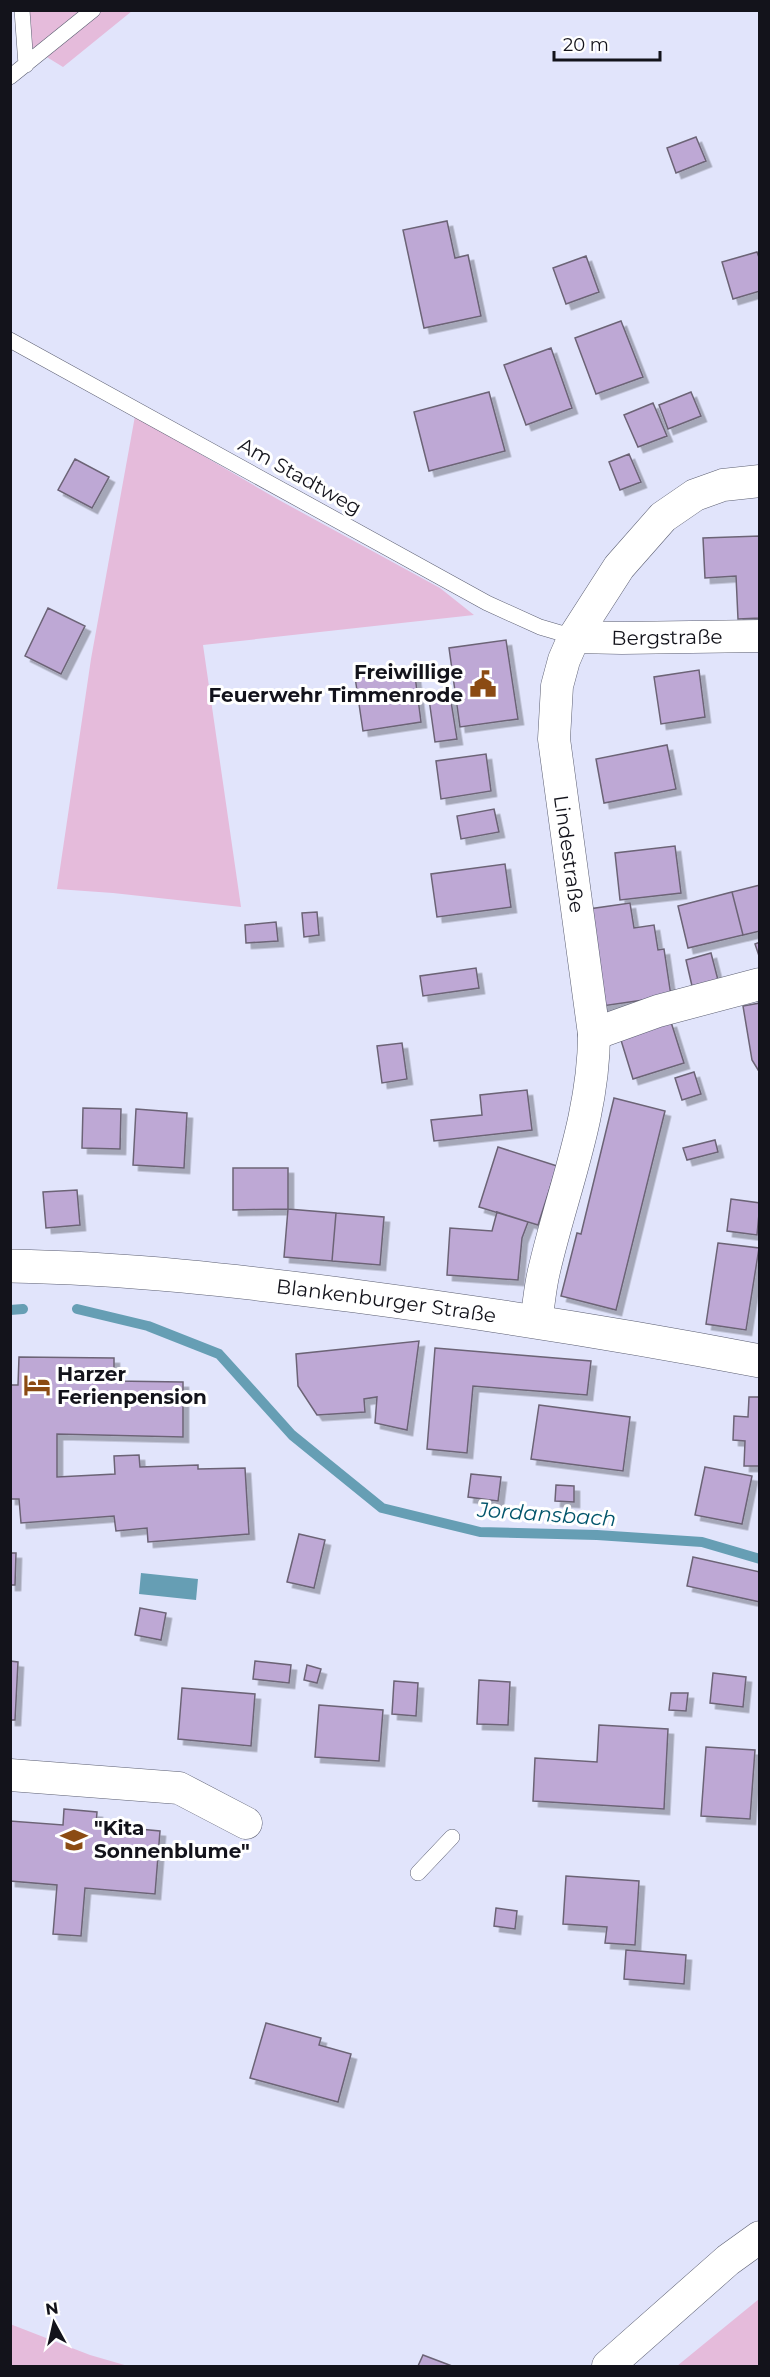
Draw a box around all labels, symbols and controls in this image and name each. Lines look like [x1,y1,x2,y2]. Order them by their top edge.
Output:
scale bar [554,24,660,62]
text: 20 m [563,34,609,56]
street label: Am Stadtweg [234,432,366,520]
street label: Bergstraße [611,625,723,650]
place label: Freiwillige Feuerwehr Timmenrode [209,660,463,707]
public building icon: Freiwillige Feuerwehr Timmenrode [468,669,498,699]
street label: Lindestraße [549,794,589,914]
street label: Blankenburger Straße [275,1274,498,1328]
place label: Harzer Ferienpension [57,1362,207,1409]
hotel icon: Harzer Ferienpension [22,1370,52,1400]
water label: Jordansbach [476,1497,617,1531]
place label: "Kita Sonnenblume" [94,1816,250,1863]
school or university icon: "Kita Sonnenblume" [59,1825,89,1855]
north arrow [24,2293,84,2353]
text: N [44,2298,60,2319]

